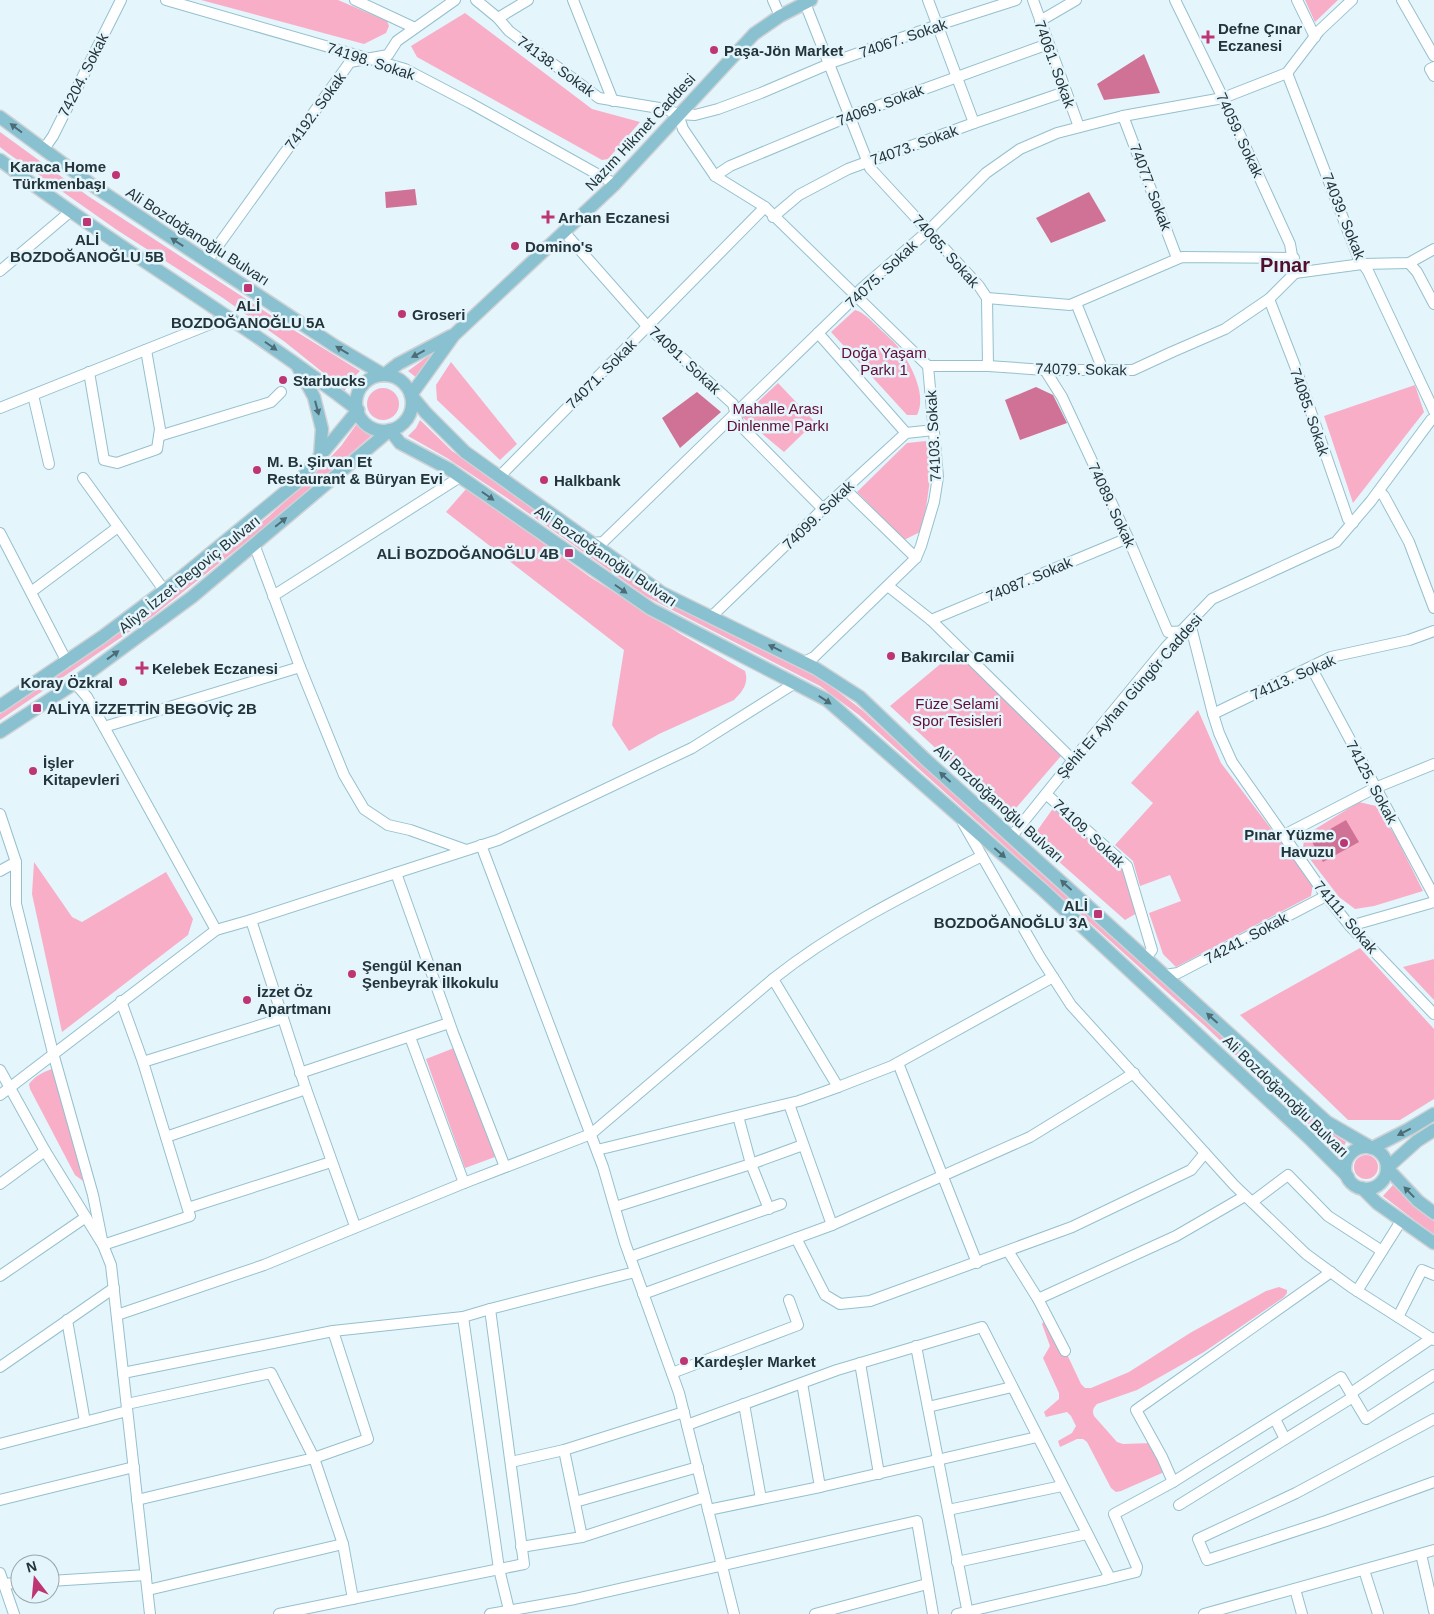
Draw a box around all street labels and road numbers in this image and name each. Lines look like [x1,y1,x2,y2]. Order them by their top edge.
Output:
street label: 74067. Sokak [857,15,950,61]
street label: 74061. Sokak [1031,18,1079,110]
street label: 74204. Sokak [55,30,112,120]
street label: 74138. Sokak [514,32,599,100]
street label: 74198. Sokak [325,39,418,83]
street label: 74192. Sokak [281,68,349,153]
street label: Nazım Hikmet Caddesi [581,70,699,194]
street label: 74069. Sokak [834,80,926,129]
street label: 74059. Sokak [1213,90,1267,181]
street label: 74073. Sokak [868,121,960,169]
street label: 74077. Sokak [1127,141,1176,233]
street label: 74039. Sokak [1319,170,1369,262]
street label: Ali Bozdoğanoğlu Bulvarı [123,183,273,289]
street label: 74065. Sokak [909,211,983,291]
street label: 74075. Sokak [842,236,921,312]
street label: 74091. Sokak [646,322,725,398]
street label: 74071. Sokak [563,335,640,412]
street label: 74079. Sokak [1035,360,1128,378]
street label: 74085. Sokak [1287,366,1333,459]
street label: 74103. Sokak [922,389,944,482]
street label: 74089. Sokak [1085,460,1139,551]
street label: 74099. Sokak [779,477,857,553]
street label: Ali Bozdoğanoğlu Bulvarı [532,502,680,610]
street label: Aliya İzzet Begoviç Bulvarı [115,512,263,636]
street label: 74087. Sokak [983,553,1075,605]
street label: Şehit Er Ayhan Güngör Caddesi [1053,610,1205,782]
street label: 74113. Sokak [1248,651,1338,703]
street label: 74125. Sokak [1343,738,1401,827]
street label: Ali Bozdoğanoğlu Bulvarı [931,741,1067,865]
street label: 74109. Sokak [1050,795,1129,871]
street label: 74111. Sokak [1311,877,1382,957]
street label: 74241. Sokak [1202,909,1291,967]
street label: Ali Bozdoğanoğlu Bulvarı [1220,1032,1352,1160]

